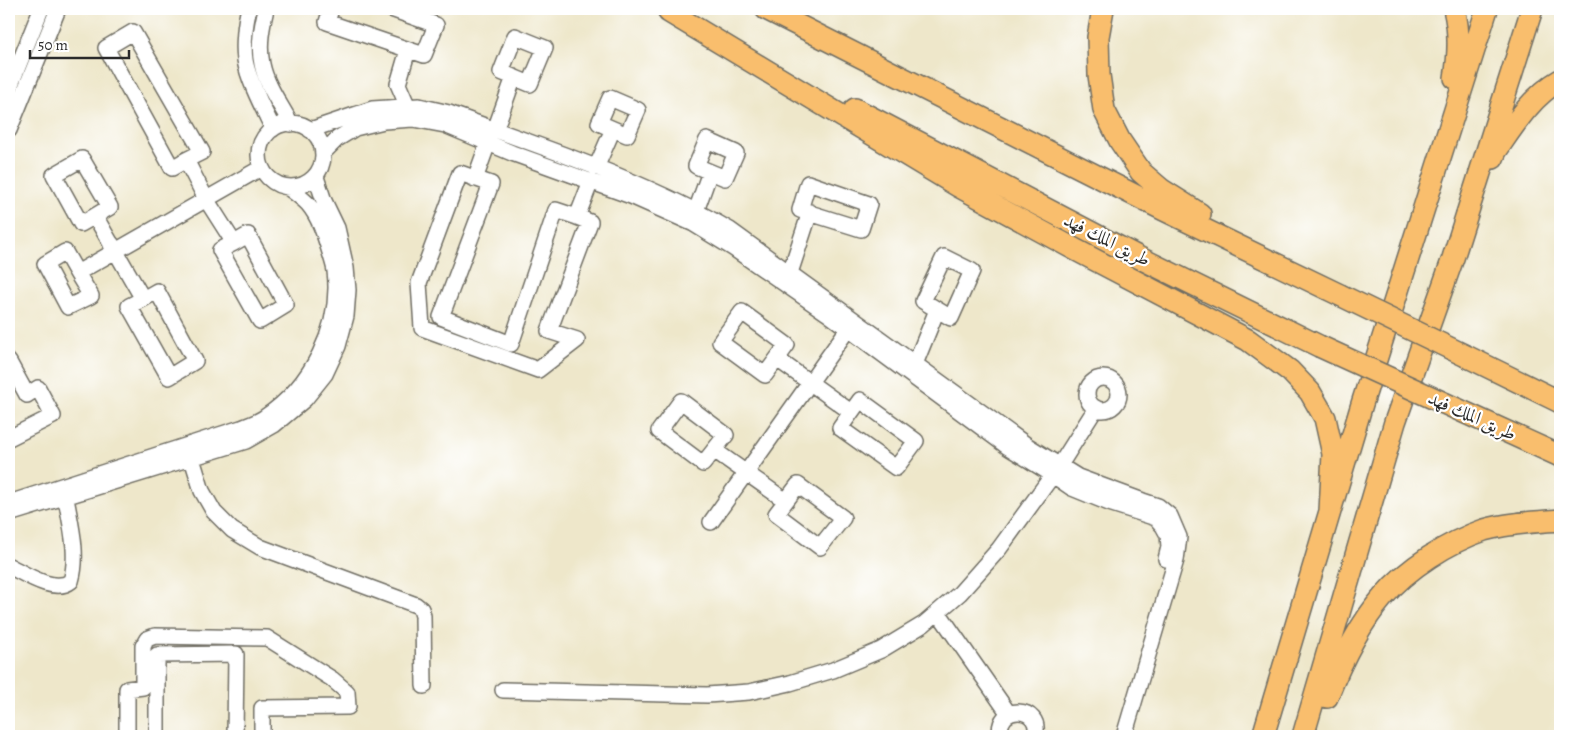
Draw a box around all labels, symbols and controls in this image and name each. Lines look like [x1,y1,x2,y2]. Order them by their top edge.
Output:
scale bar [30,28,129,60]
text: 50 m [38,35,68,55]
street label: طريق الملك فهد [1059,207,1155,273]
street label: طريق الملك فهد [1424,385,1520,447]

